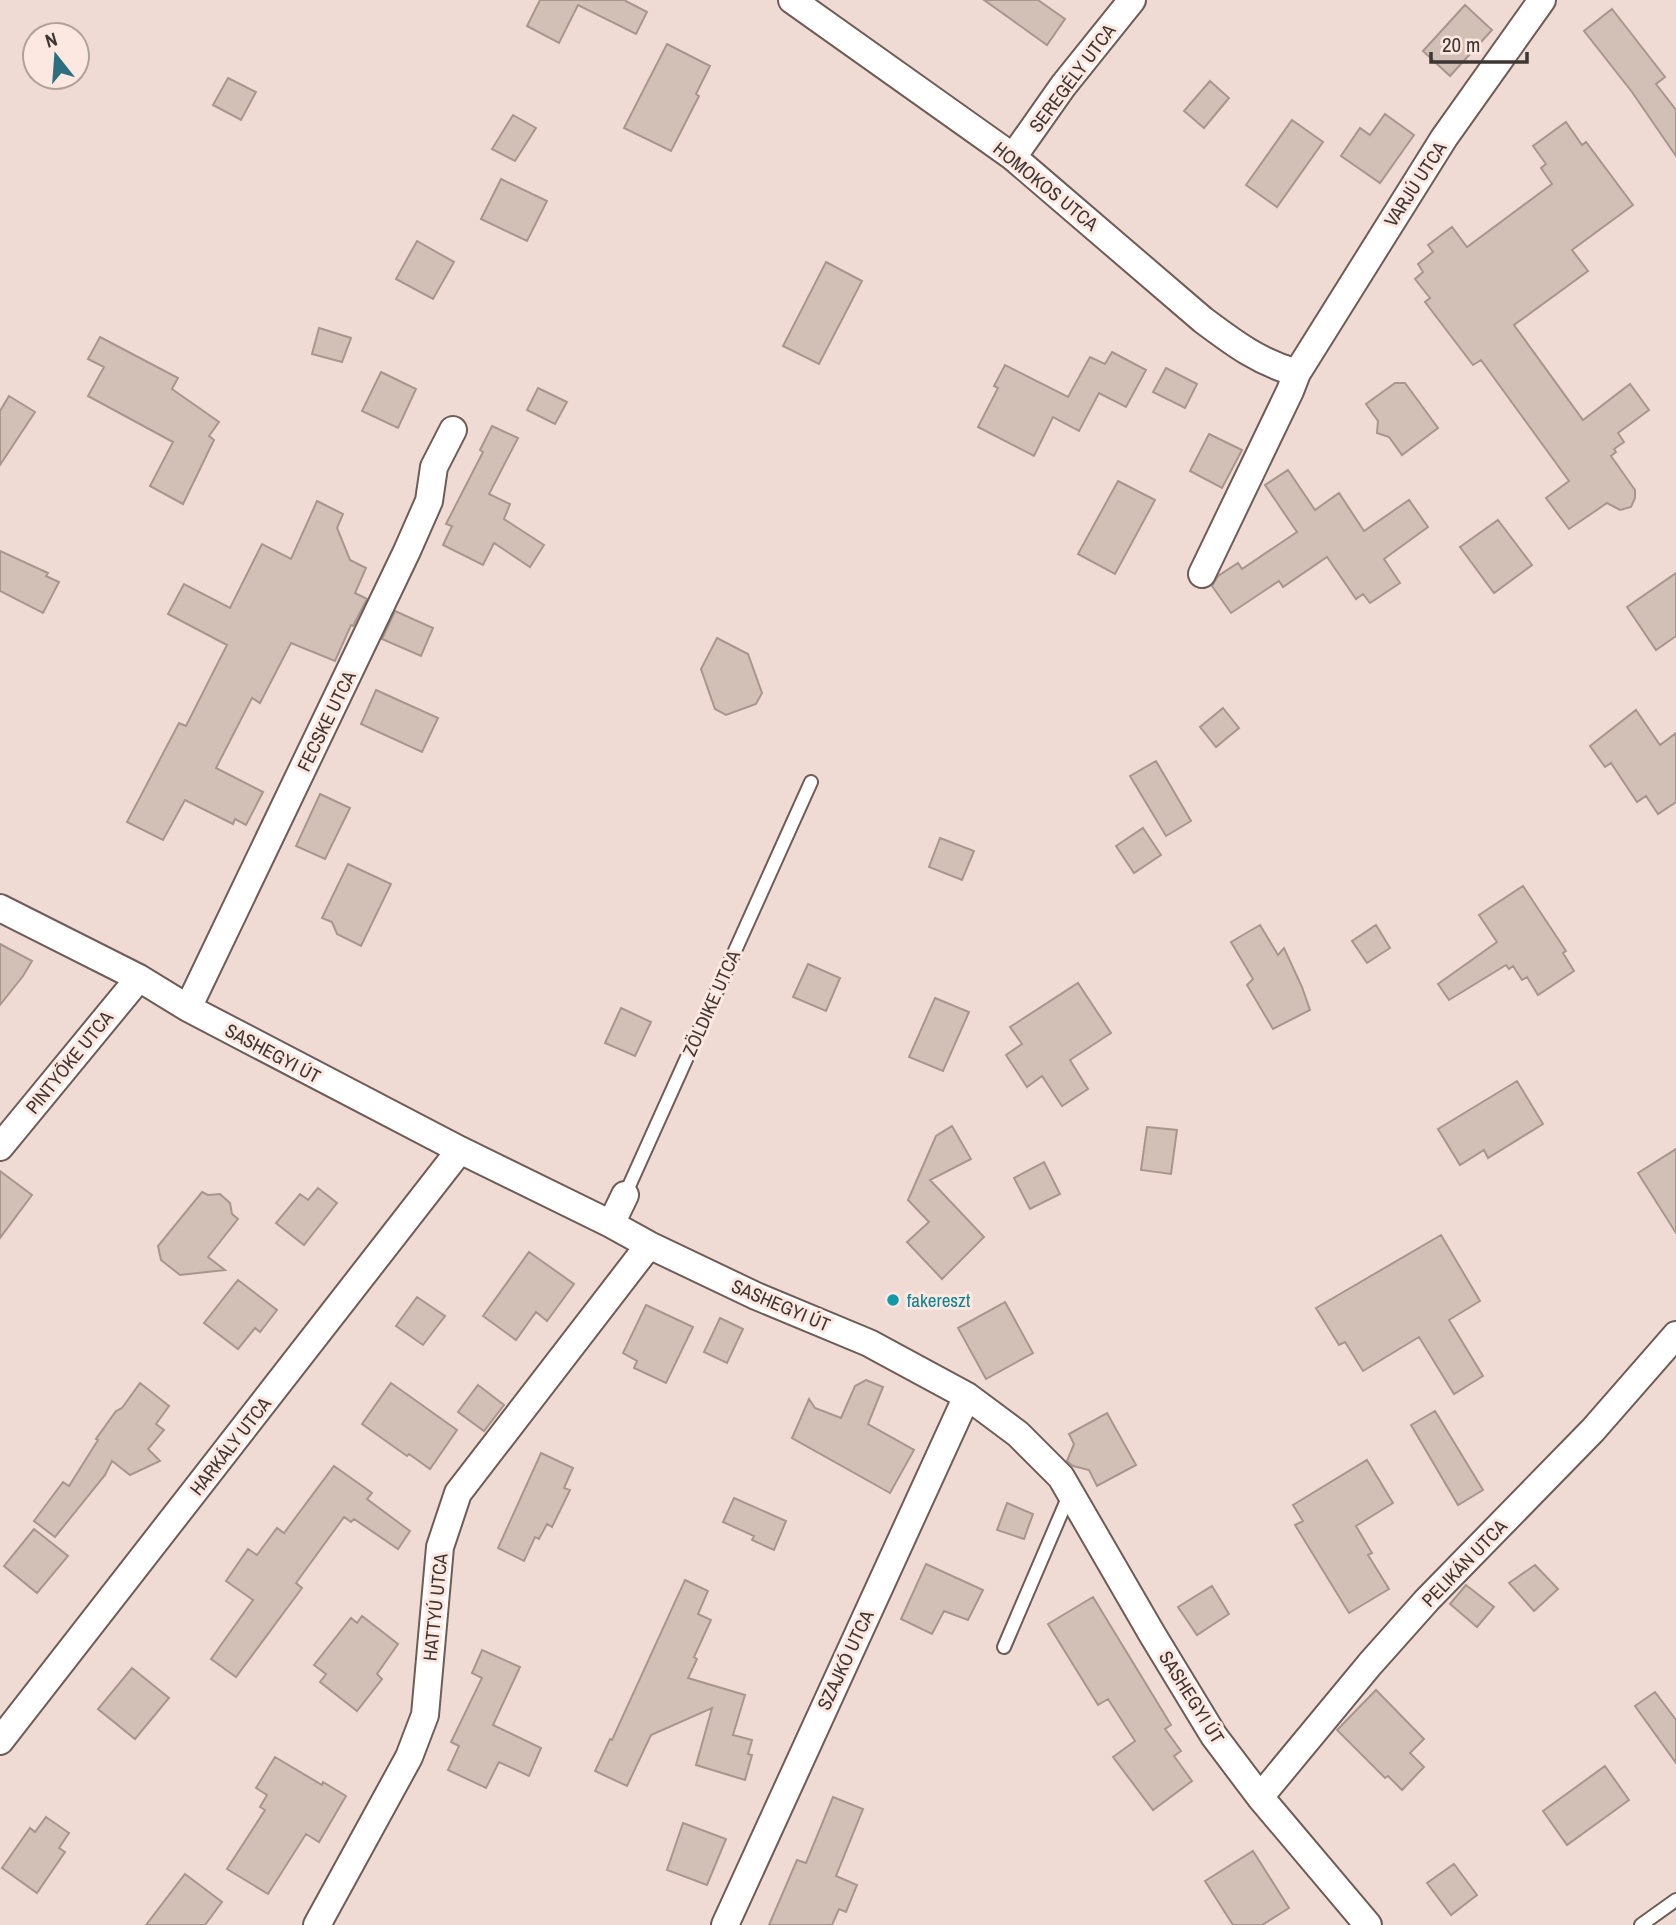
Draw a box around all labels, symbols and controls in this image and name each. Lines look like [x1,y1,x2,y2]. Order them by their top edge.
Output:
street label: SEREGÉLY UTCA [1023,18,1122,137]
north arrow [21,21,91,91]
scale bar [1431,21,1527,65]
text: N [42,26,60,54]
text: 20 m [1442,30,1480,59]
street label: HOMOKOS UTCA [988,136,1104,237]
street label: VARJÚ UTCA [1378,136,1453,232]
street label: FECSKE UTCA [290,666,362,776]
street label: ZÖLDIKE UTCA [676,945,746,1060]
street label: PINTYŐKE UTCA [19,1005,119,1119]
street label: SASHEGYI ÚT [221,1017,326,1089]
street label: SASHEGYI ÚT [728,1273,835,1338]
place label: fakereszt [907,1287,971,1313]
marker: fakereszt [885,1292,901,1308]
street label: HARKÁLY UTCA [183,1391,277,1501]
street label: PELIKÁN UTCA [1416,1513,1513,1613]
street label: HATTYÚ UTCA [416,1551,454,1662]
street label: SZAJKÓ UTCA [811,1605,880,1714]
street label: SASHEGYI ÚT [1153,1646,1231,1749]

